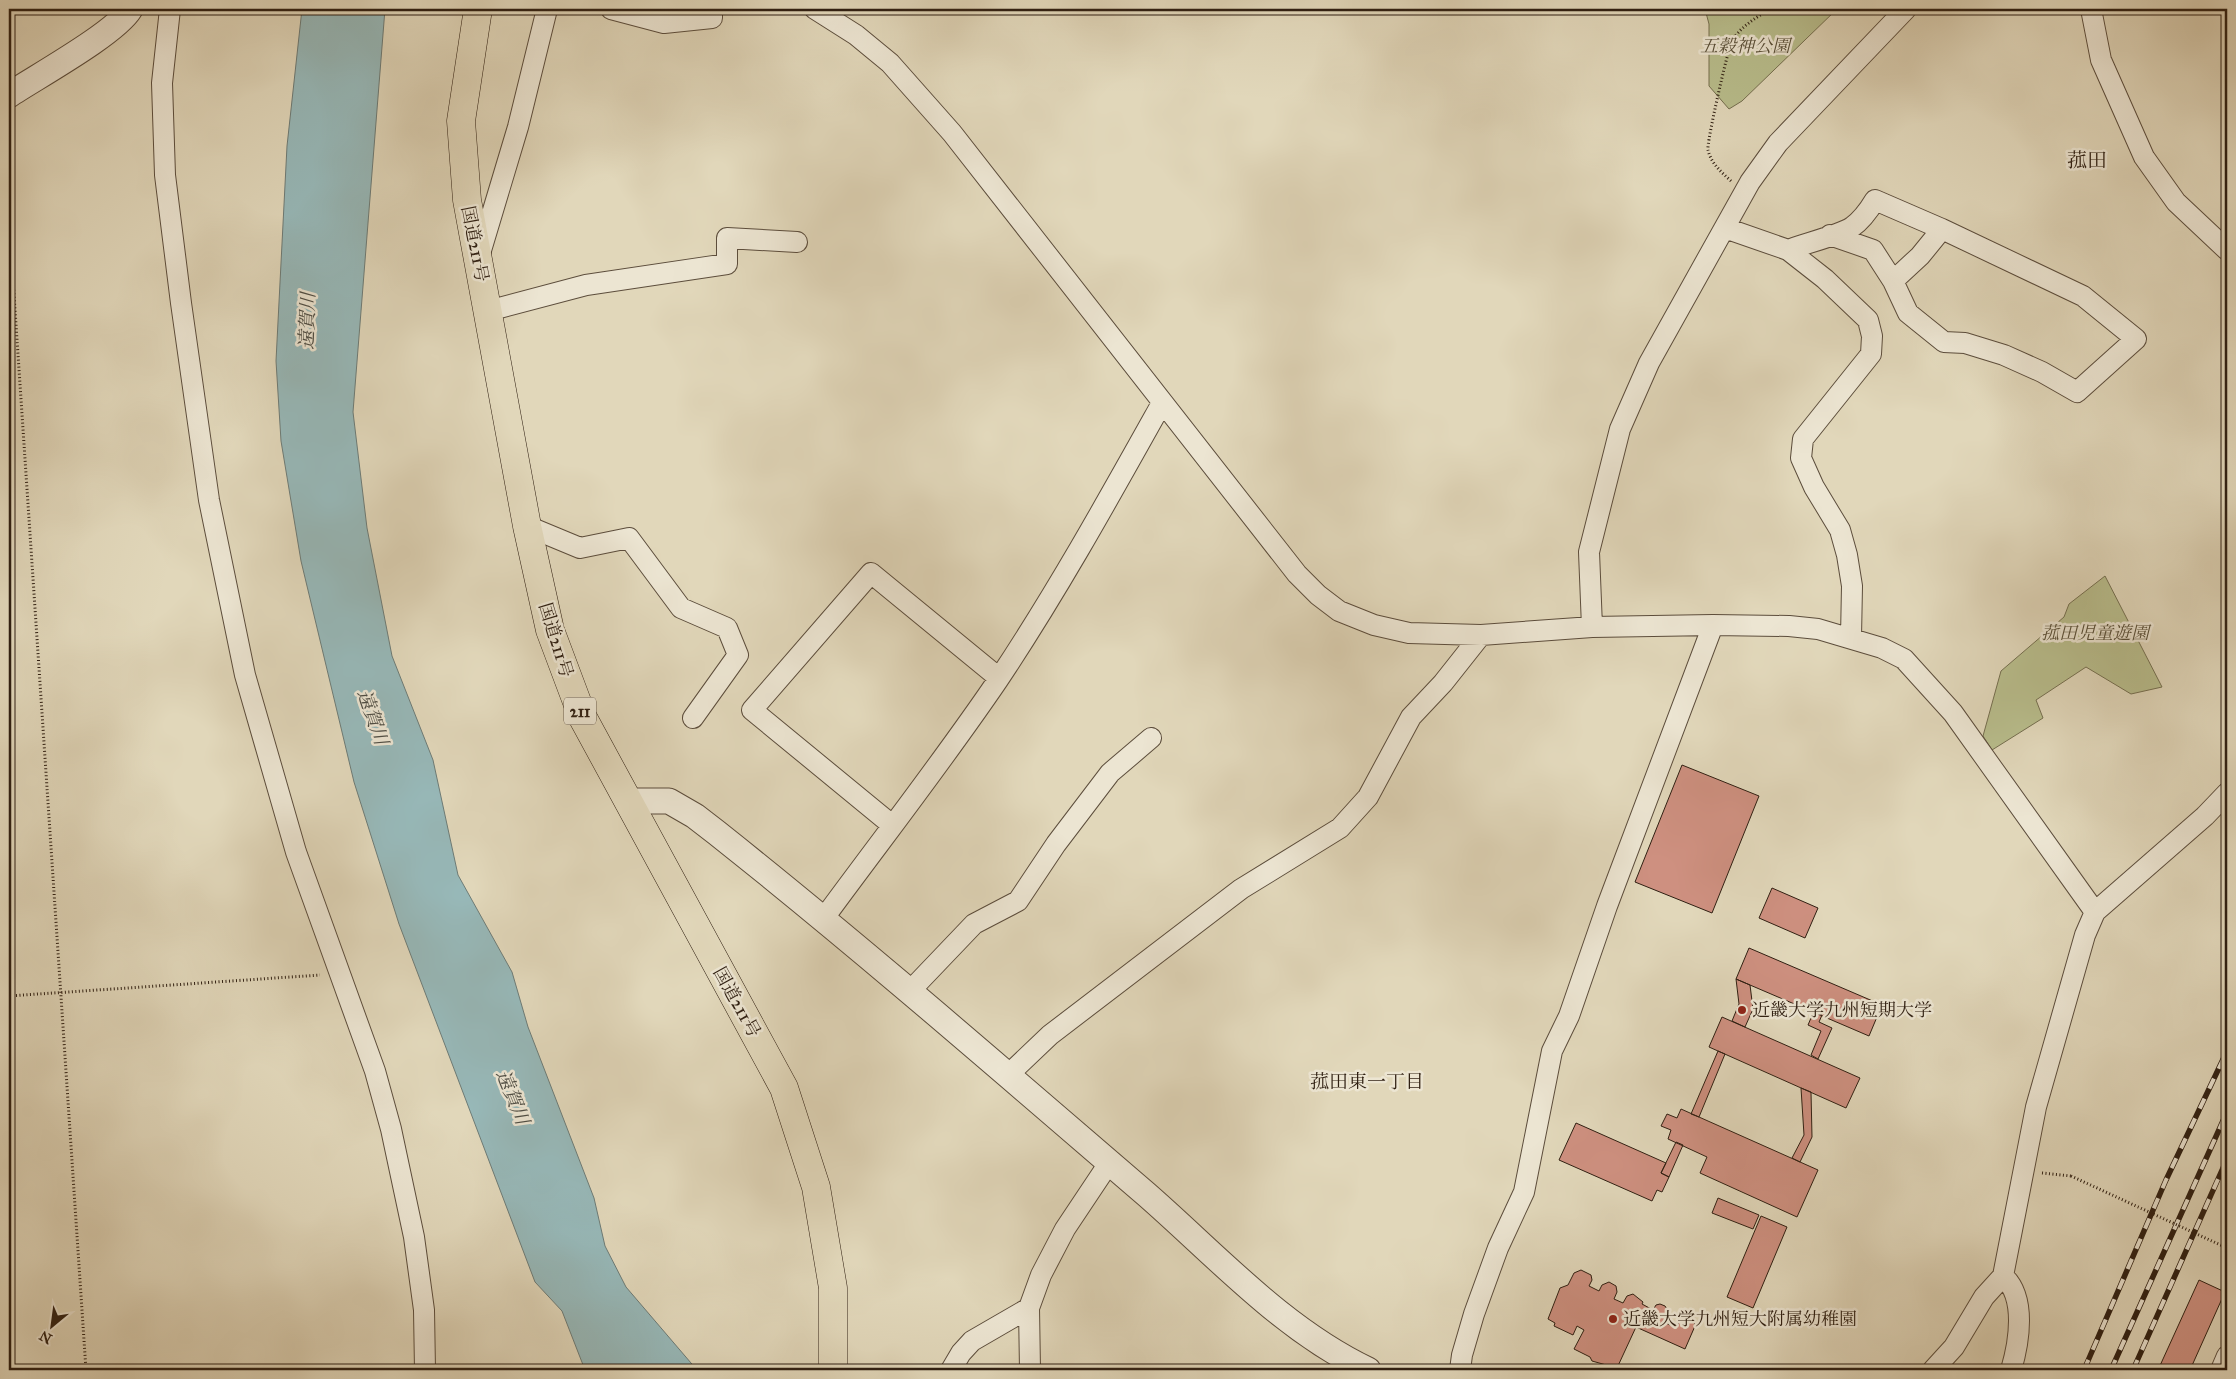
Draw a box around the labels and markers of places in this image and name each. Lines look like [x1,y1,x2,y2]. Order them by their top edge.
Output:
place label: 近畿大学九州短期大学 [1752,999,1932,1021]
marker: 近畿大学九州短期大学 [1736,1004,1748,1016]
place label: 近畿大学九州短大附属幼稚園 [1623,1308,1857,1330]
marker: 近畿大学九州短大附属幼稚園 [1607,1313,1619,1325]

